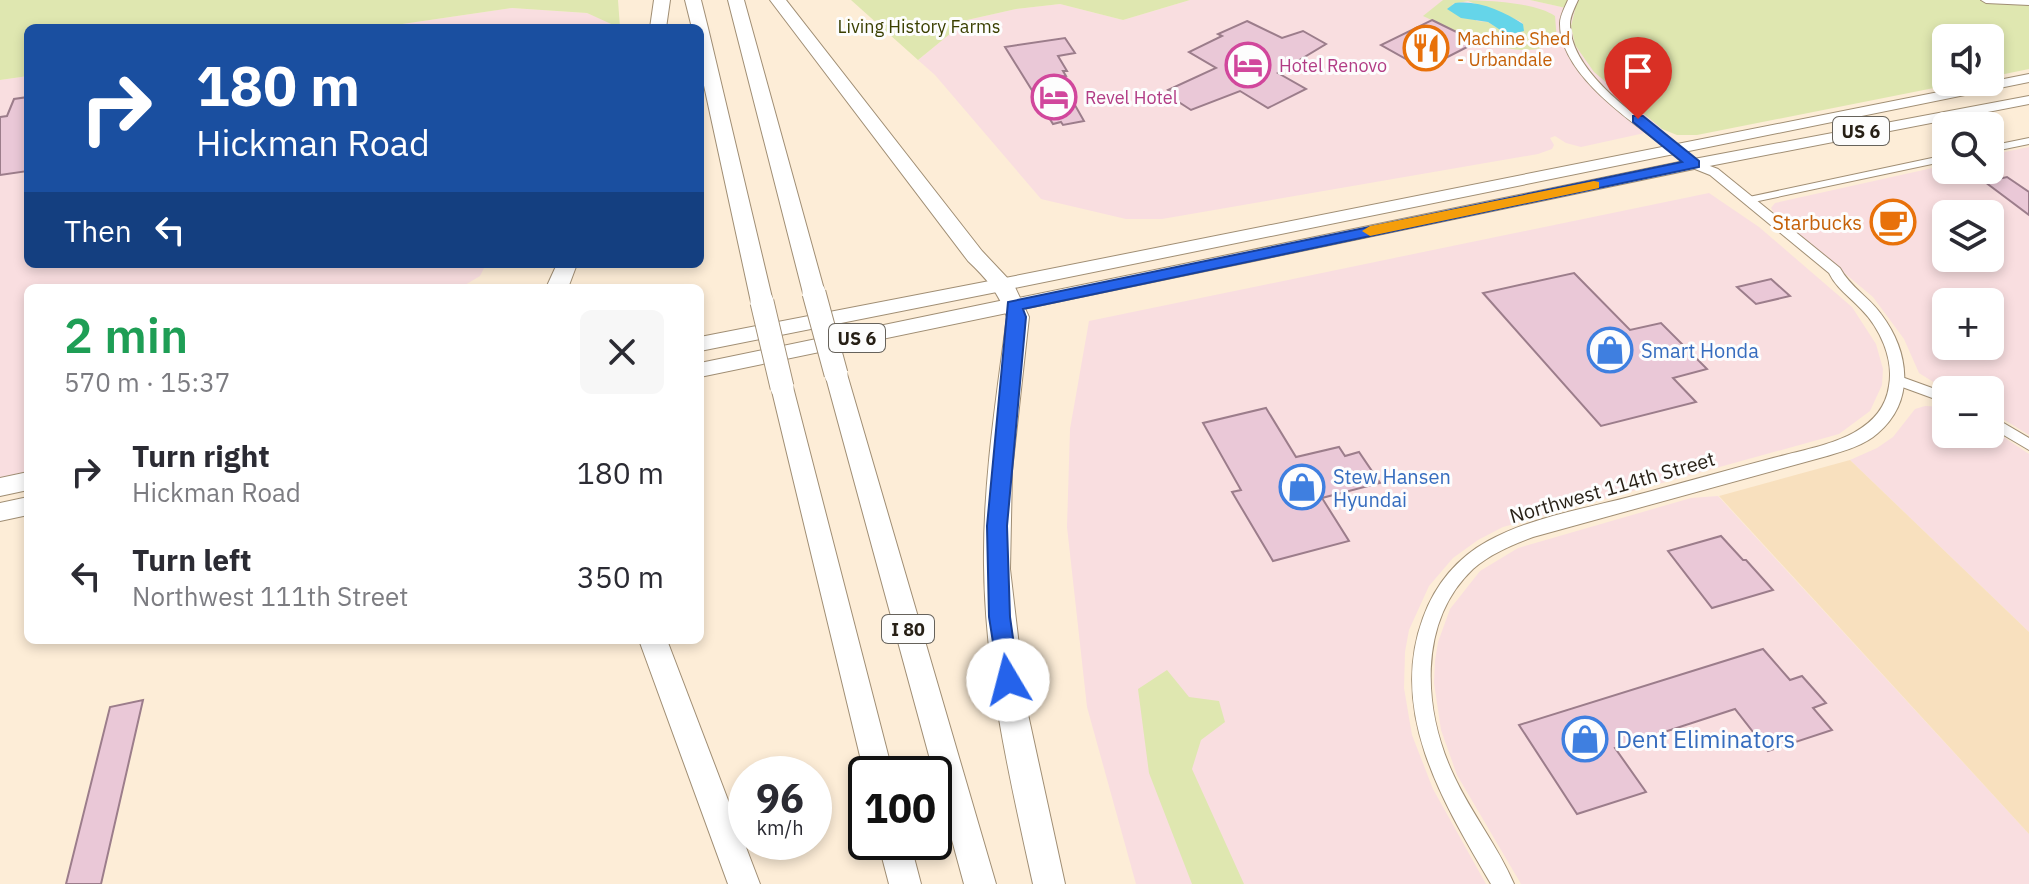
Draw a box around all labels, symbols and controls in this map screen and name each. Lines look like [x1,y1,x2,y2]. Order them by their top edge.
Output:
park label: Living History Farms [837,15,1001,38]
restaurant icon: Machine Shed - Urbandale [1402,24,1450,72]
map controls [1932,24,2004,448]
button: sound [1932,24,2004,96]
place label: Machine Shed - Urbandale [1457,27,1570,71]
pin [1604,37,1672,119]
hotel icon: Hotel Renovo [1224,41,1272,89]
text: 180 m [196,49,360,121]
icon: arrive [1616,49,1660,93]
place label: Hotel Renovo [1279,54,1387,77]
icon: right [64,56,168,160]
hotel icon: Revel Hotel [1030,73,1078,121]
place label: Revel Hotel [1085,86,1178,109]
button: search [1932,112,2004,184]
road number: US 6 [1833,117,1889,145]
text: Hickman Road [196,119,430,166]
cafe icon: Starbucks [1869,198,1917,246]
button: layers [1932,200,2004,272]
icon: left [148,208,192,252]
place label: Starbucks [1772,209,1862,236]
text: Then [64,211,132,250]
button: + [1932,288,2004,360]
text: 2 min [64,304,188,366]
button: close [580,310,664,394]
road number: US 6 [829,324,885,352]
shop icon: Smart Honda [1586,326,1634,374]
place label: Smart Honda [1641,337,1759,364]
text: 570 m · 15:37 [64,365,230,399]
button: − [1932,376,2004,448]
text: Turn right [132,436,270,475]
street label: Northwest 114th Street [1506,445,1718,529]
icon: right [64,450,108,494]
text: 180 m [577,453,664,492]
shop icon: Stew Hansen Hyundai [1278,463,1326,511]
place label: Stew Hansen Hyundai [1333,463,1451,513]
text: Hickman Road [132,475,301,509]
text: Turn left [132,540,251,579]
icon: left [64,554,108,598]
text: 350 m [577,557,664,596]
text: Northwest 111th Street [132,579,408,613]
road number: I 80 [882,615,934,643]
position arrow [966,638,1050,722]
shop icon: Dent Eliminators [1561,715,1609,763]
place label: Dent Eliminators [1616,723,1795,755]
speed limit sign: 100 [848,756,952,860]
text: 96 [756,772,804,824]
text: km/h [756,814,804,841]

